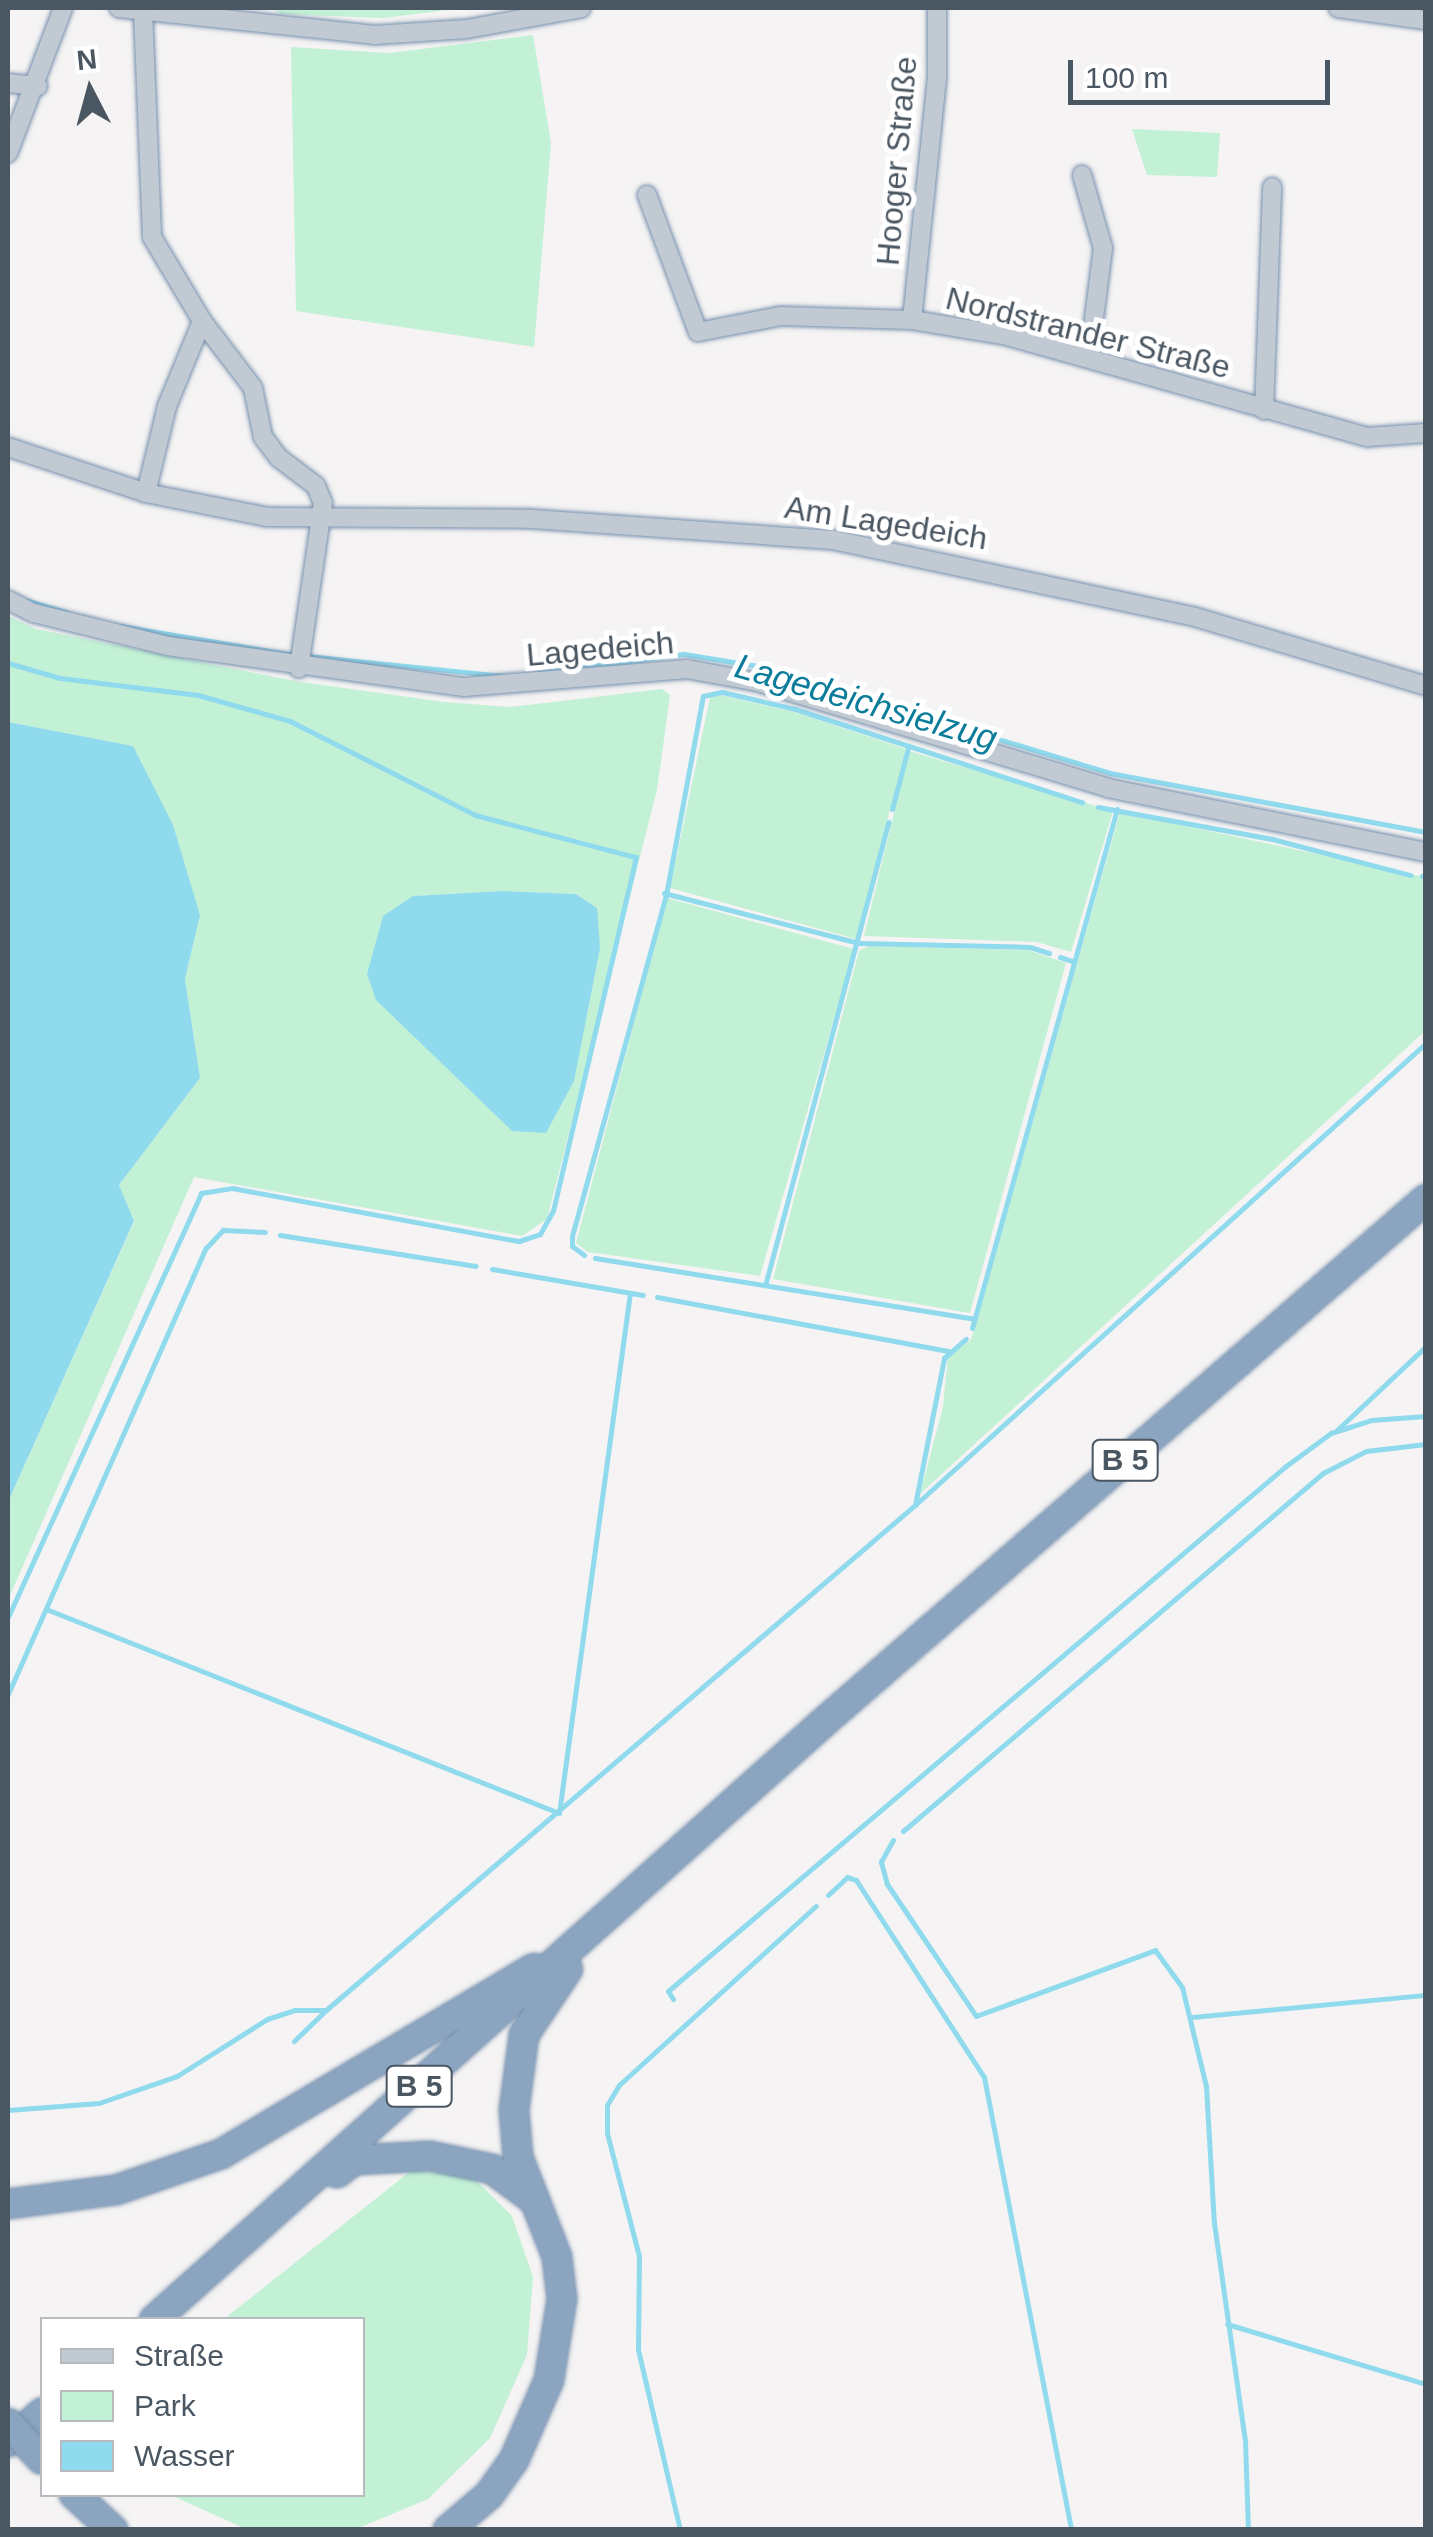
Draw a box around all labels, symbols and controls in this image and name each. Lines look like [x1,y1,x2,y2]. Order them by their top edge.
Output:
north arrow [40,40,140,140]
scale bar [1073,40,1336,102]
text: N [75,43,98,76]
street label: Hooger Straße [869,55,925,267]
text: 100 m [1085,61,1168,94]
street label: Nordstrander Straße [942,279,1234,387]
street label: Am Lagedeich [782,488,990,558]
street label: Lagedeich [525,623,675,675]
water label: Lagedeichsielzug [730,645,1002,759]
road number: B 5 [1090,1435,1160,1485]
road number: B 5 [384,2061,454,2111]
legend [40,2317,365,2497]
text: Straße [134,2339,224,2372]
text: Park [134,2389,196,2422]
text: Wasser [134,2439,235,2472]

